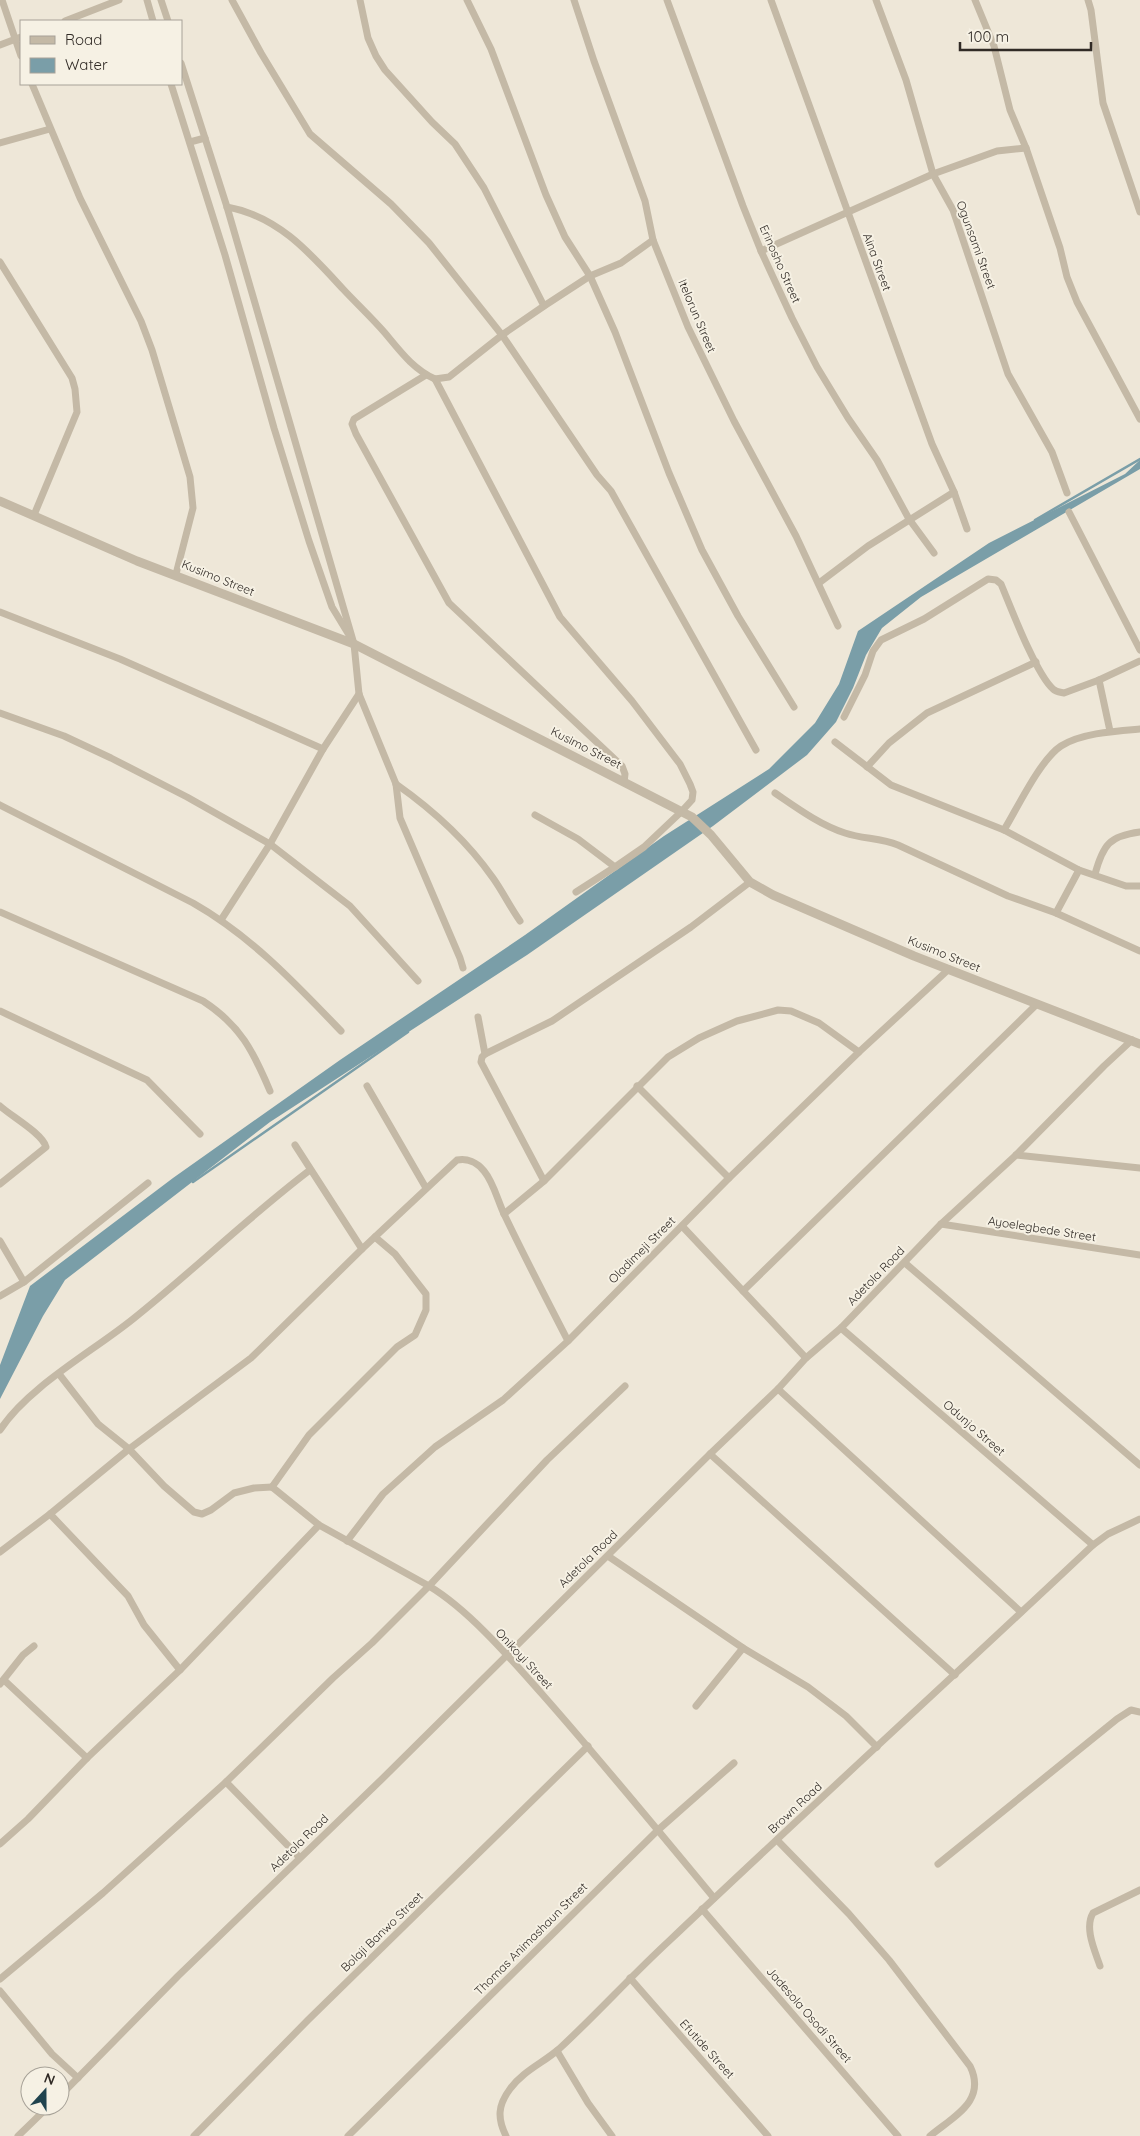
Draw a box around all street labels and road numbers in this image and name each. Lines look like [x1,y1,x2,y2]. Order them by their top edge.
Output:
street label: Ogunsami Street [954,199,999,291]
street label: Erinosho Street [757,222,804,305]
street label: Aina Street [860,231,895,293]
street label: Itelorun Street [675,277,720,355]
street label: Kusimo Street [180,556,257,599]
street label: Kusimo Street [548,723,624,772]
street label: Kusimo Street [906,932,983,975]
street label: Oladimeji Street [605,1213,678,1286]
street label: Ayoelegbede Street [987,1213,1097,1244]
street label: Adetola Road [844,1243,907,1308]
street label: Odunjo Street [940,1397,1008,1459]
street label: Adetola Road [555,1527,620,1590]
street label: Onikoyi Street [492,1625,556,1692]
street label: Brown Road [765,1779,825,1836]
street label: Adetola Road [266,1811,331,1874]
street label: Thomas Animashaun Street [471,1879,590,1998]
street label: Bolaji Banwo Street [337,1889,426,1975]
street label: Jadesola Osodi Street [764,1964,855,2066]
street label: Efutide Street [677,2016,738,2081]

